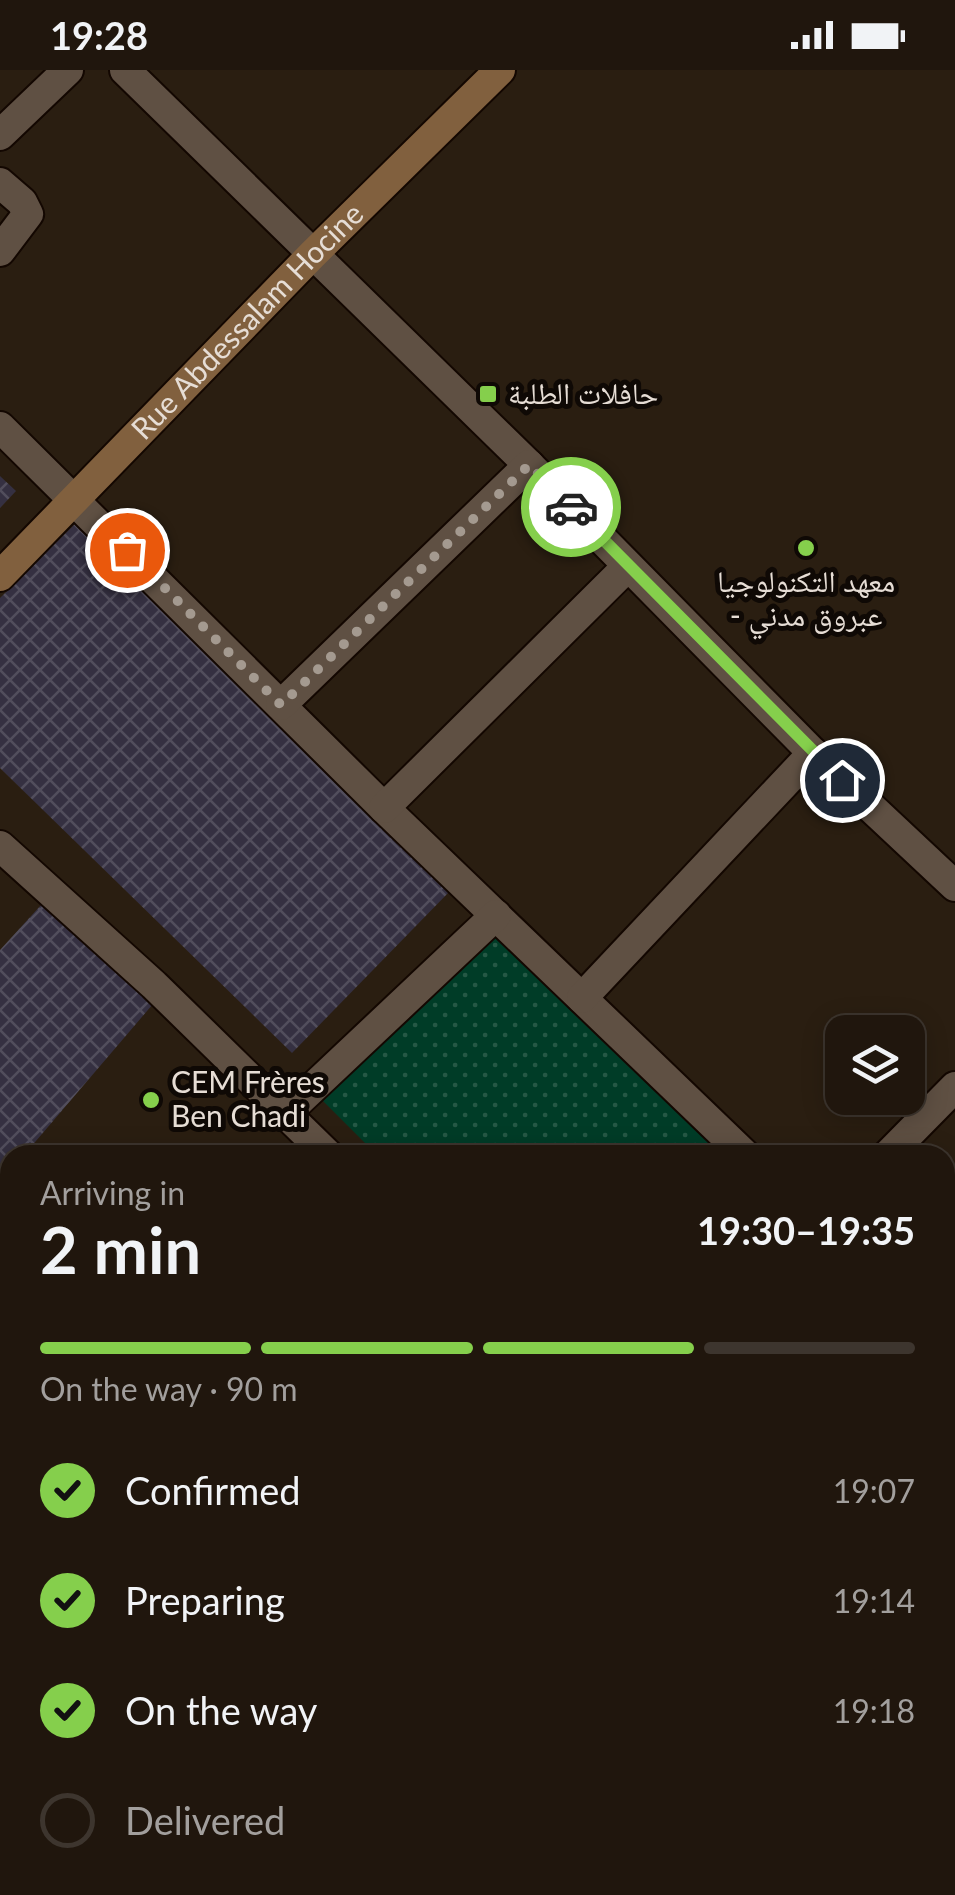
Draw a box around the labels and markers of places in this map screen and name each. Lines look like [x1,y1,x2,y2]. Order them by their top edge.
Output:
place label: حافلات الطلبة [508,374,658,411]
marker: حافلات الطلبة [477,383,499,405]
pin [85,508,170,593]
marker: معهد التكنولوجيا - عبروق مدني [795,537,817,559]
place label: معهد التكنولوجيا - عبروق مدني [717,562,895,640]
pin [800,738,885,823]
place label: CEM Frères Ben Chadi [171,1063,325,1133]
marker: CEM Frères Ben Chadi [140,1089,162,1111]

